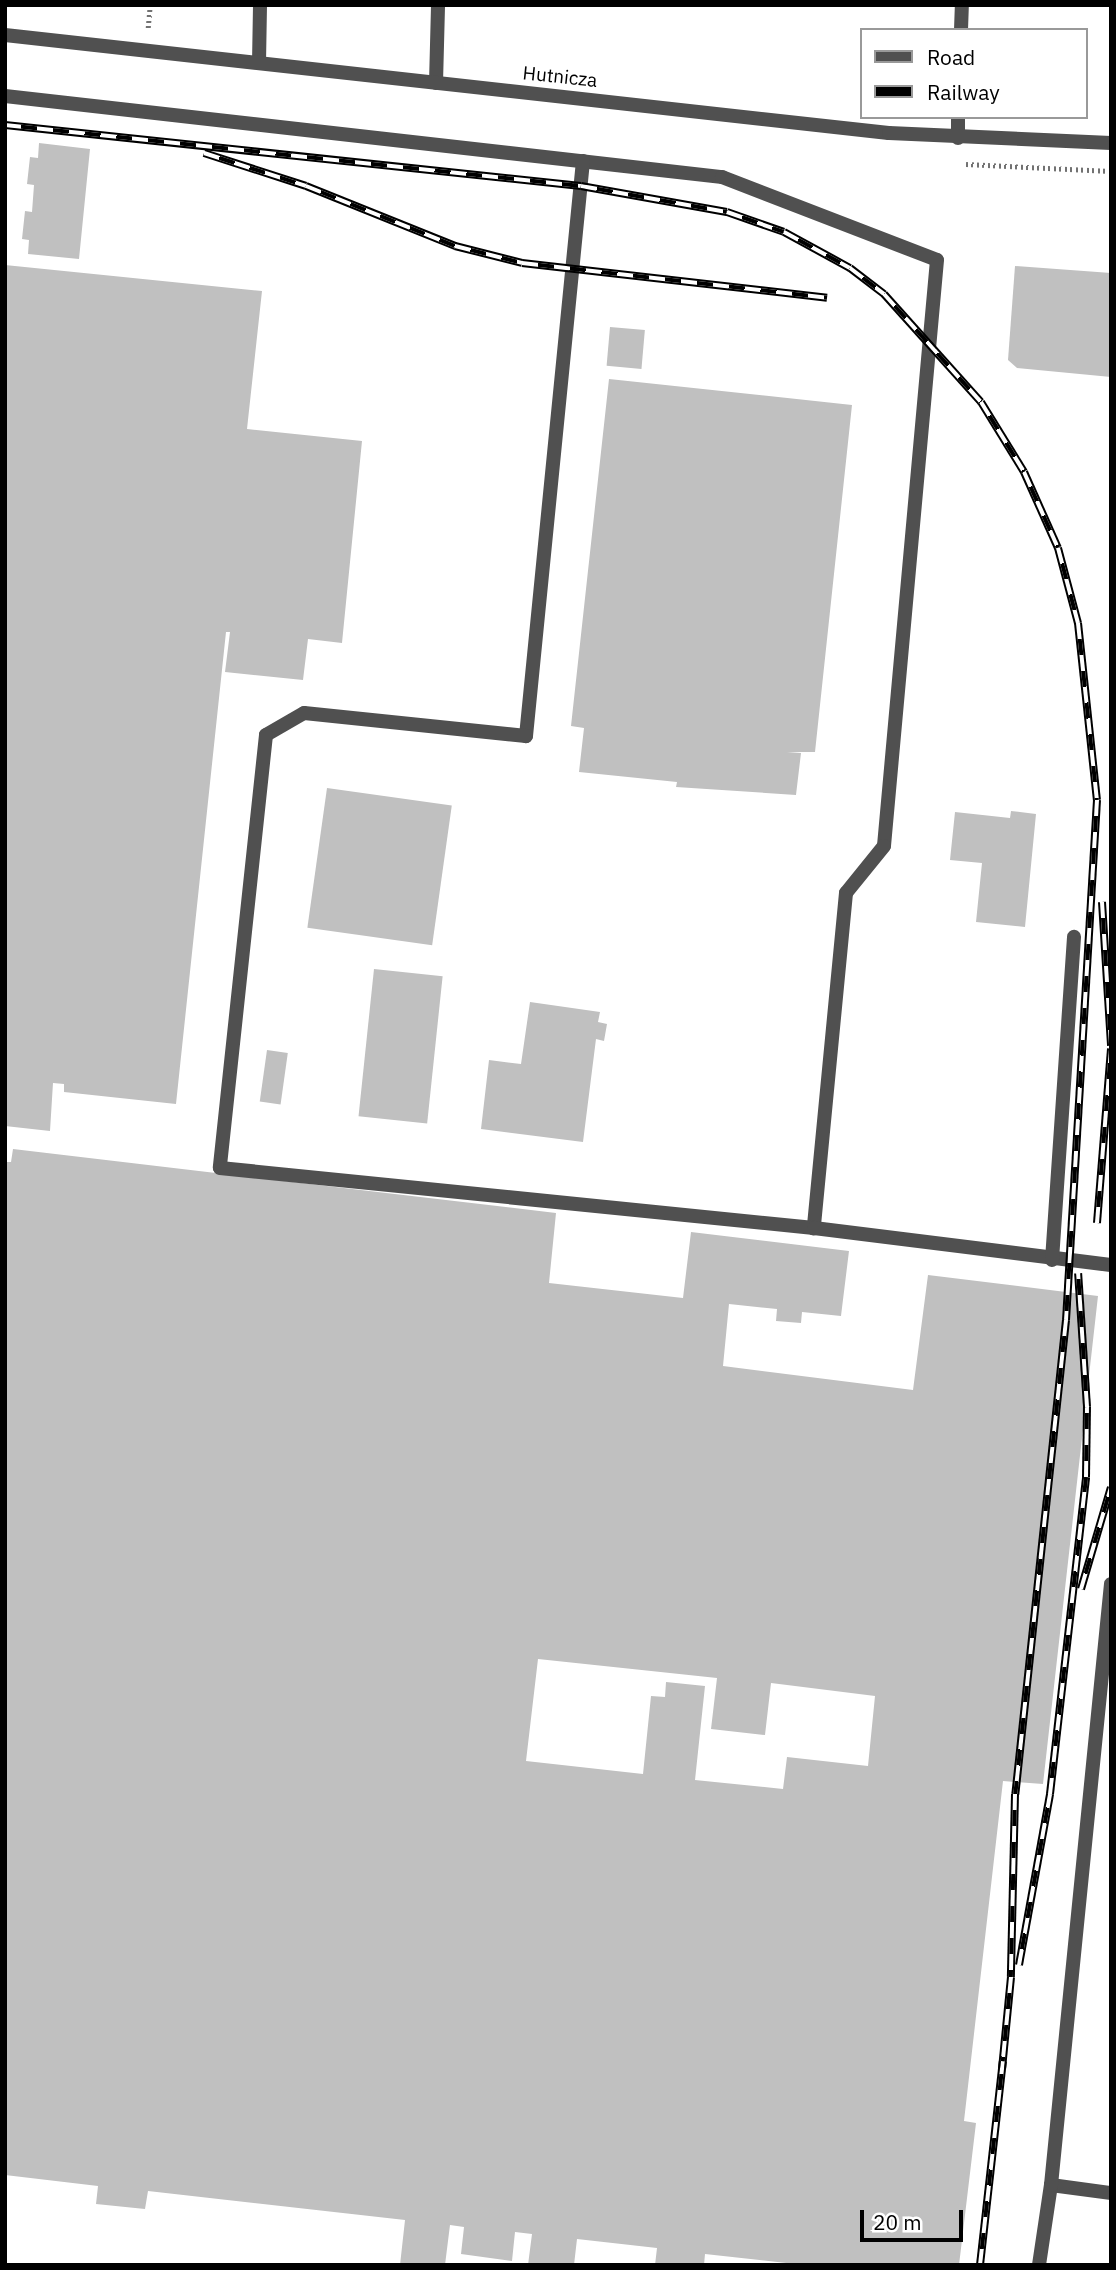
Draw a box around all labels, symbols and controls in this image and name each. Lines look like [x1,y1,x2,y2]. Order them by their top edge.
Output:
legend [860,28,1088,119]
text: Road [927,43,975,71]
street label: Hutnicza [522,62,598,92]
text: Railway [927,78,1000,106]
scale bar [864,2196,967,2240]
text: 20 m [873,2208,922,2236]

